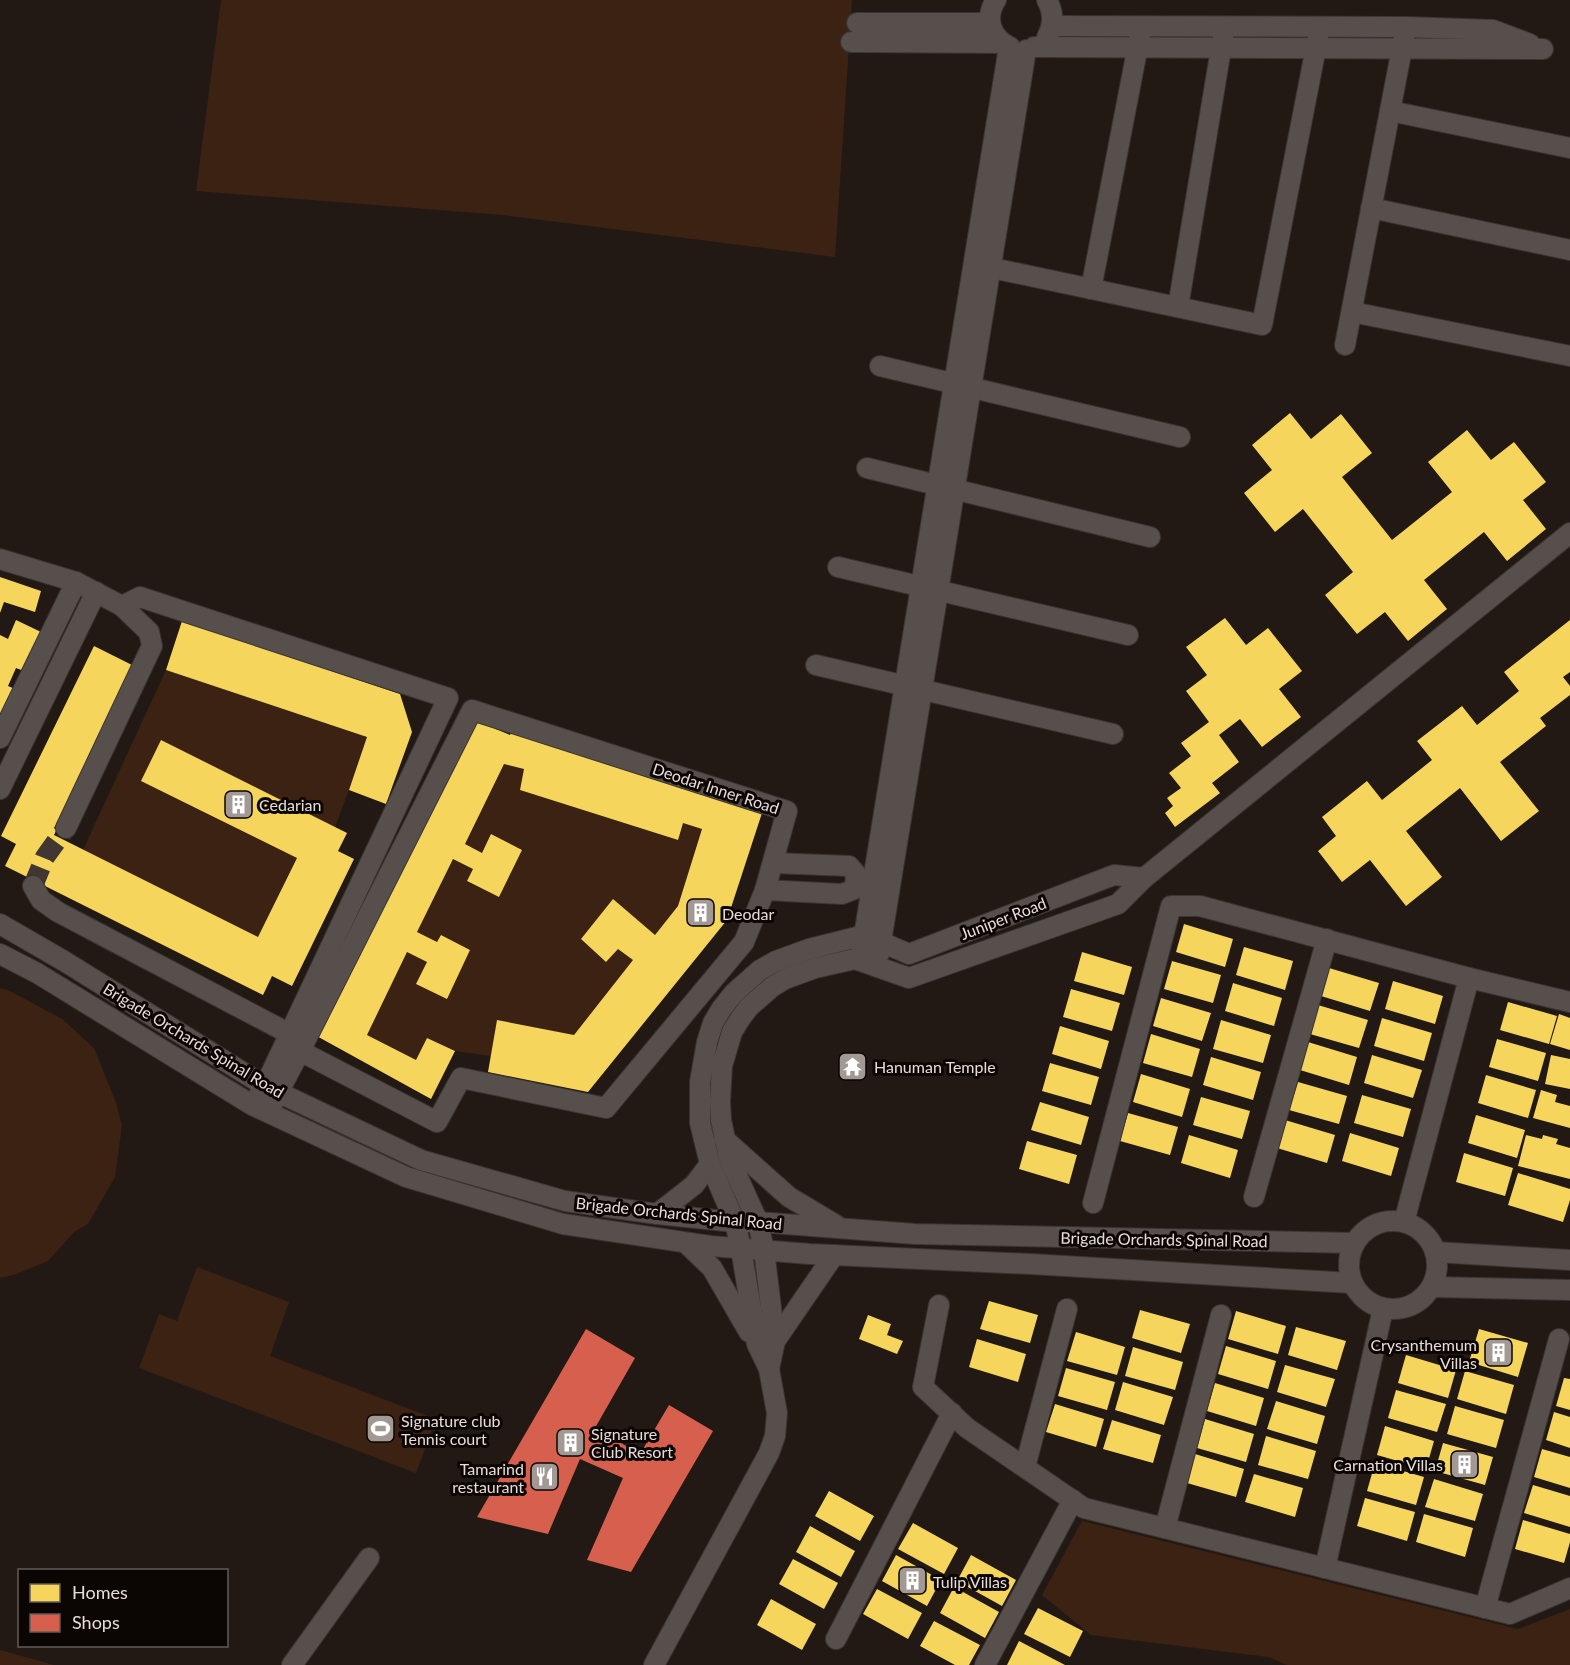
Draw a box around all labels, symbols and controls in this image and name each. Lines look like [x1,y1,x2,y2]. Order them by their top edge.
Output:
street label: Deodar Inner Road [650,759,782,817]
building icon: Cedarian [222,788,254,820]
place label: Cedarian [259,795,321,814]
street label: Juniper Road [957,893,1049,943]
building icon: Deodar [685,897,717,929]
place label: Deodar [722,904,774,923]
street label: Brigade Orchards Spinal Road [100,978,288,1102]
temple icon: Hanuman Temple [837,1050,869,1082]
place label: Hanuman Temple [874,1057,996,1076]
street label: Brigade Orchards Spinal Road [575,1193,783,1233]
street label: Brigade Orchards Spinal Road [1060,1228,1268,1250]
place label: Crysanthemum Villas [1370,1335,1477,1372]
building icon: Crysanthemum Villas [1482,1337,1514,1369]
place label: Signature club Tennis court [401,1411,501,1448]
sports icon: Signature club Tennis court [364,1413,396,1445]
place label: Signature Club Resort [591,1424,673,1461]
building icon: Signature Club Resort [554,1426,586,1458]
building icon: Carnation Villas [1448,1448,1480,1480]
place label: Carnation Villas [1333,1455,1443,1474]
place label: Tamarind restaurant [452,1459,524,1496]
restaurant icon: Tamarind restaurant [529,1461,561,1493]
building icon: Tulip Villas [896,1565,928,1597]
legend [18,1569,228,1647]
place label: Tulip Villas [933,1572,1007,1591]
text: Homes [72,1581,128,1603]
text: Shops [72,1611,120,1633]

